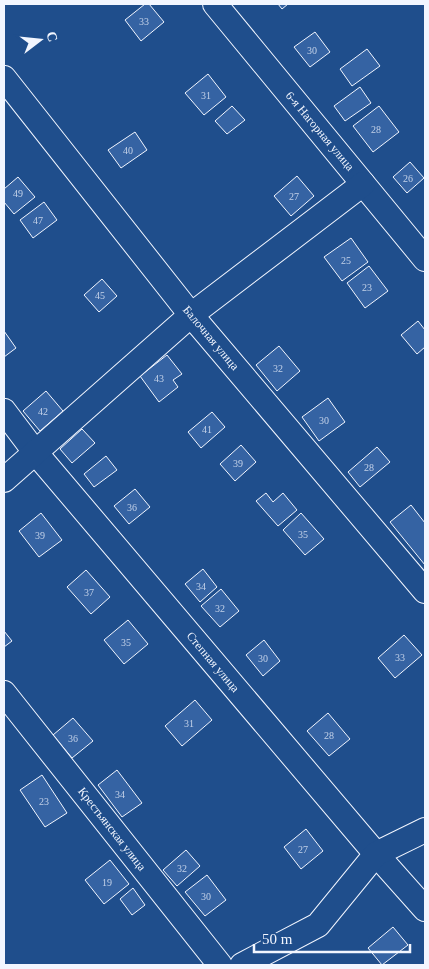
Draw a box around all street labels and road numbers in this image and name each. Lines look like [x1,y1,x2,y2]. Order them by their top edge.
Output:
street label: 6-я Нагорная улица [283,89,358,174]
street label: Балочная улица [180,303,242,374]
street label: Степная улица [184,629,243,696]
street label: Крестьянская улица [75,784,149,874]

